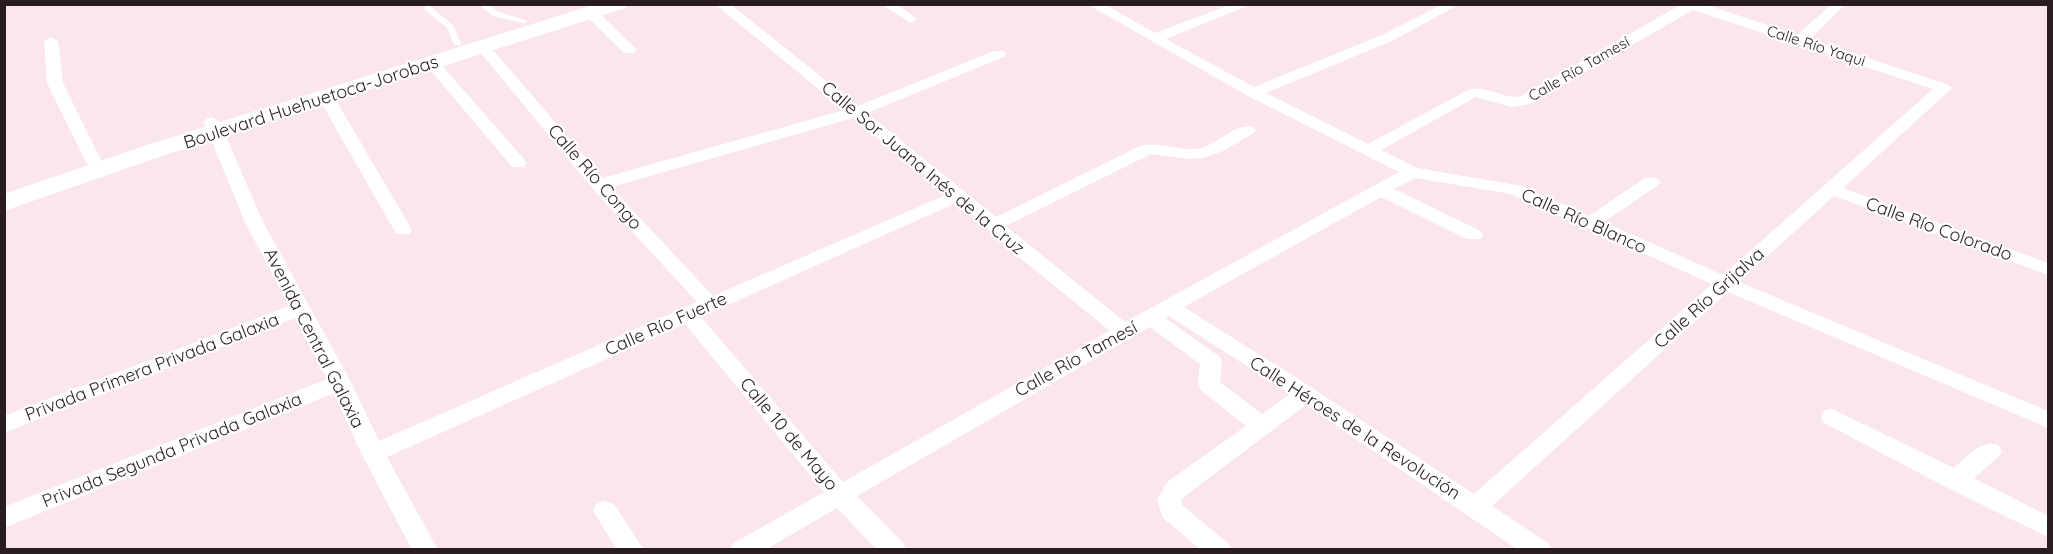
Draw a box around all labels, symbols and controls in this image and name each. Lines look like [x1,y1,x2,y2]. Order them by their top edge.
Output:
street label: Calle Río Yaqui [1764,21,1868,70]
street label: Calle Río Tamesí [1525,32,1633,105]
street label: Boulevard Huehuetoca-Jorobas [181,49,441,154]
street label: Calle Sor Juana Inés de la Cruz [817,76,1030,259]
street label: Calle Río Congo [543,119,647,234]
street label: Calle Río Blanco [1518,183,1650,258]
street label: Calle Río Colorado [1863,191,2016,266]
street label: Calle Río Grijalva [1649,242,1769,353]
street label: Avenida Central Galaxia [259,244,370,432]
street label: Calle Río Fuerte [601,286,730,361]
street label: Privada Primera Privada Galaxia [22,307,282,426]
street label: Calle Río Tamesí [1011,315,1141,402]
street label: Calle Héroes de la Revolución [1245,351,1465,504]
street label: Calle 10 de Mayo [735,372,843,495]
street label: Privada Segunda Privada Galaxia [39,387,305,512]

